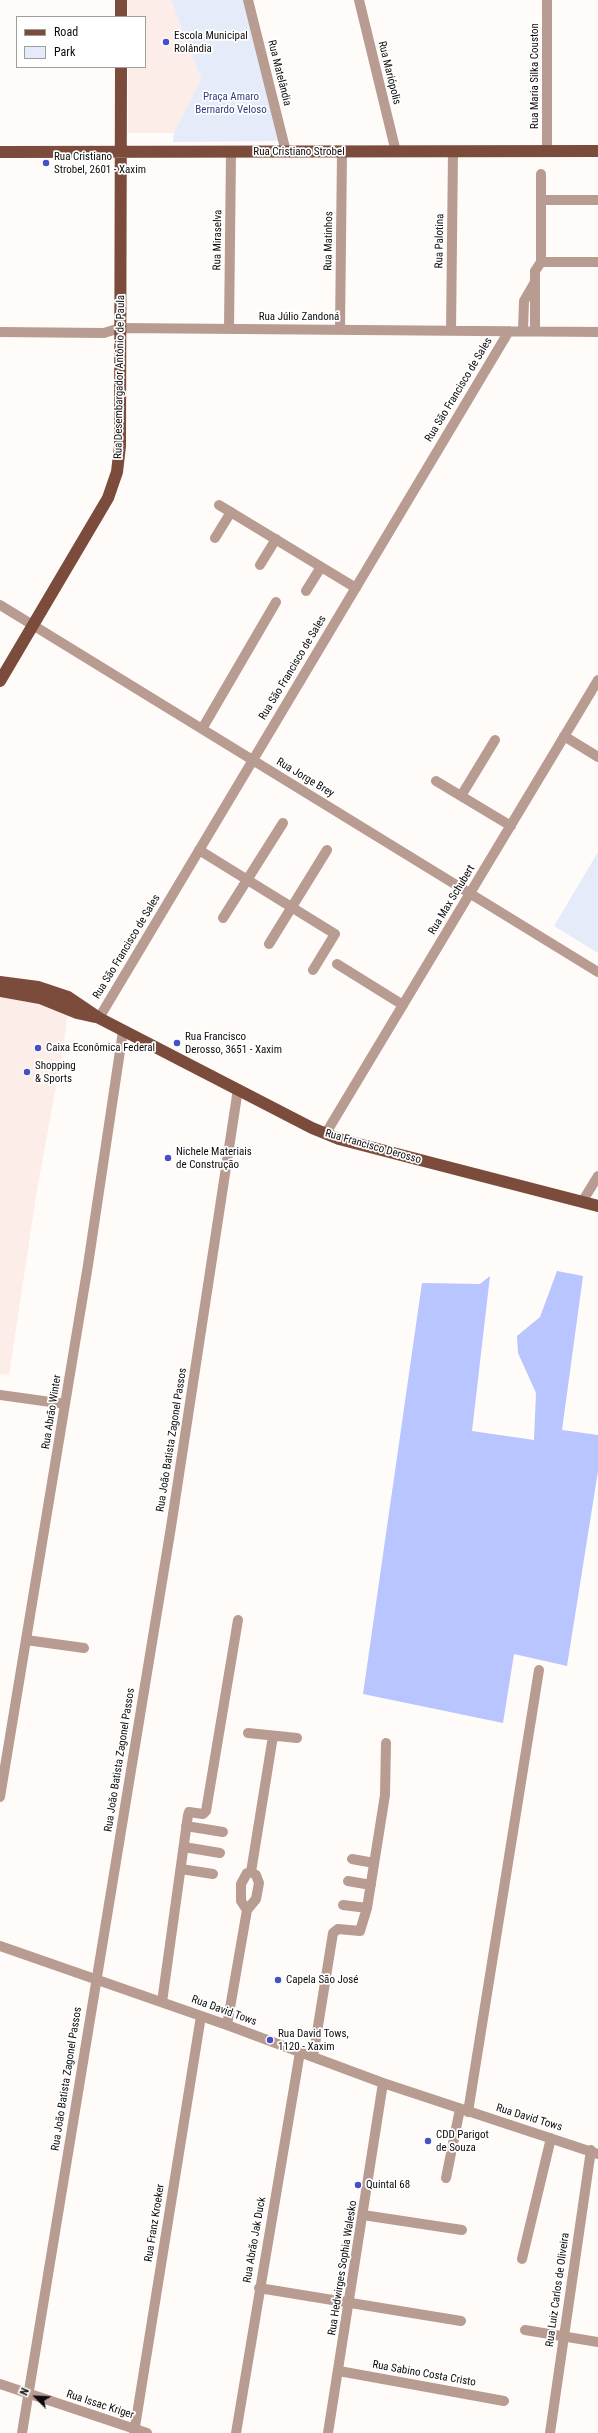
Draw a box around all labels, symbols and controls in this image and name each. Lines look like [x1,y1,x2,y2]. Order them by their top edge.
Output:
legend [16,16,146,68]
street label: Rua Maria Silka Couston [528,23,542,129]
text: Road [54,25,78,39]
place label: Escola Municipal Rolândia [174,29,248,55]
marker: Escola Municipal Rolândia [161,37,171,47]
street label: Rua Matelândia [264,39,294,107]
street label: Rua Mariópolis [375,40,403,106]
text: Park [54,45,75,59]
park label: Praça Amaro Bernardo Veloso [195,90,267,116]
street label: Rua Cristiano Strobel [253,145,345,159]
place label: Rua Cristiano Strobel, 2601 - Xaxim [54,150,146,176]
marker: Rua Cristiano Strobel, 2601 - Xaxim [41,158,51,168]
street label: Rua Miraselva [211,209,225,271]
street label: Rua Matinhos [322,211,336,271]
street label: Rua Palotina [433,214,447,268]
street label: Rua Desembargador Antônio de Paula [112,295,128,459]
street label: Rua Júlio Zandoná [259,310,339,324]
street label: Rua São Francisco de Sales [423,335,495,445]
street label: Rua São Francisco de Sales [257,613,329,723]
street label: Rua Jorge Brey [274,756,336,800]
street label: Rua Max Schubert [426,863,478,937]
street label: Rua São Francisco de Sales [91,892,163,1002]
place label: Rua Francisco Derosso, 3651 - Xaxim [185,1030,282,1056]
marker: Rua Francisco Derosso, 3651 - Xaxim [172,1038,182,1048]
place label: Caixa Econômica Federal [46,1041,155,1055]
marker: Caixa Econômica Federal [33,1043,43,1053]
place label: Shopping & Sports [35,1059,76,1085]
marker: Shopping & Sports [22,1067,32,1077]
street label: Rua Francisco Derosso [323,1127,423,1167]
place label: Nichele Materiais de Construção [176,1145,252,1171]
marker: Nichele Materiais de Construção [163,1153,173,1163]
street label: Rua João Batista Zagonel Passos [154,1367,190,1513]
street label: Rua Abrão Winter [40,1374,64,1450]
street label: Rua João Batista Zagonel Passos [102,1687,138,1833]
place label: Capela São José [286,1973,358,1987]
marker: Capela São José [273,1975,283,1985]
street label: Rua David Tows [190,1993,258,2029]
street label: Rua João Batista Zagonel Passos [49,2006,85,2152]
place label: Rua David Tows, 1120 - Xaxim [278,2027,349,2053]
marker: Rua David Tows, 1120 - Xaxim [265,2035,275,2045]
street label: Rua David Tows [494,2102,564,2134]
place label: CDD Parigot de Souza [436,2128,489,2154]
marker: CDD Parigot de Souza [423,2136,433,2146]
place label: Quintal 68 [366,2178,410,2192]
marker: Quintal 68 [353,2180,363,2190]
street label: Rua Franz Kroeker [142,2183,168,2263]
street label: Rua Abrão Jak Duck [241,2196,269,2284]
street label: Rua Hedwirges Sophia Walesko [326,2200,360,2336]
street label: Rua Luiz Carlos de Oliveira [543,2232,573,2348]
street label: Rua Sabino Costa Cristo [371,2358,477,2390]
north arrow [16,2377,56,2417]
text: N [17,2386,32,2398]
street label: Rua Issac Kriger [64,2388,136,2422]

